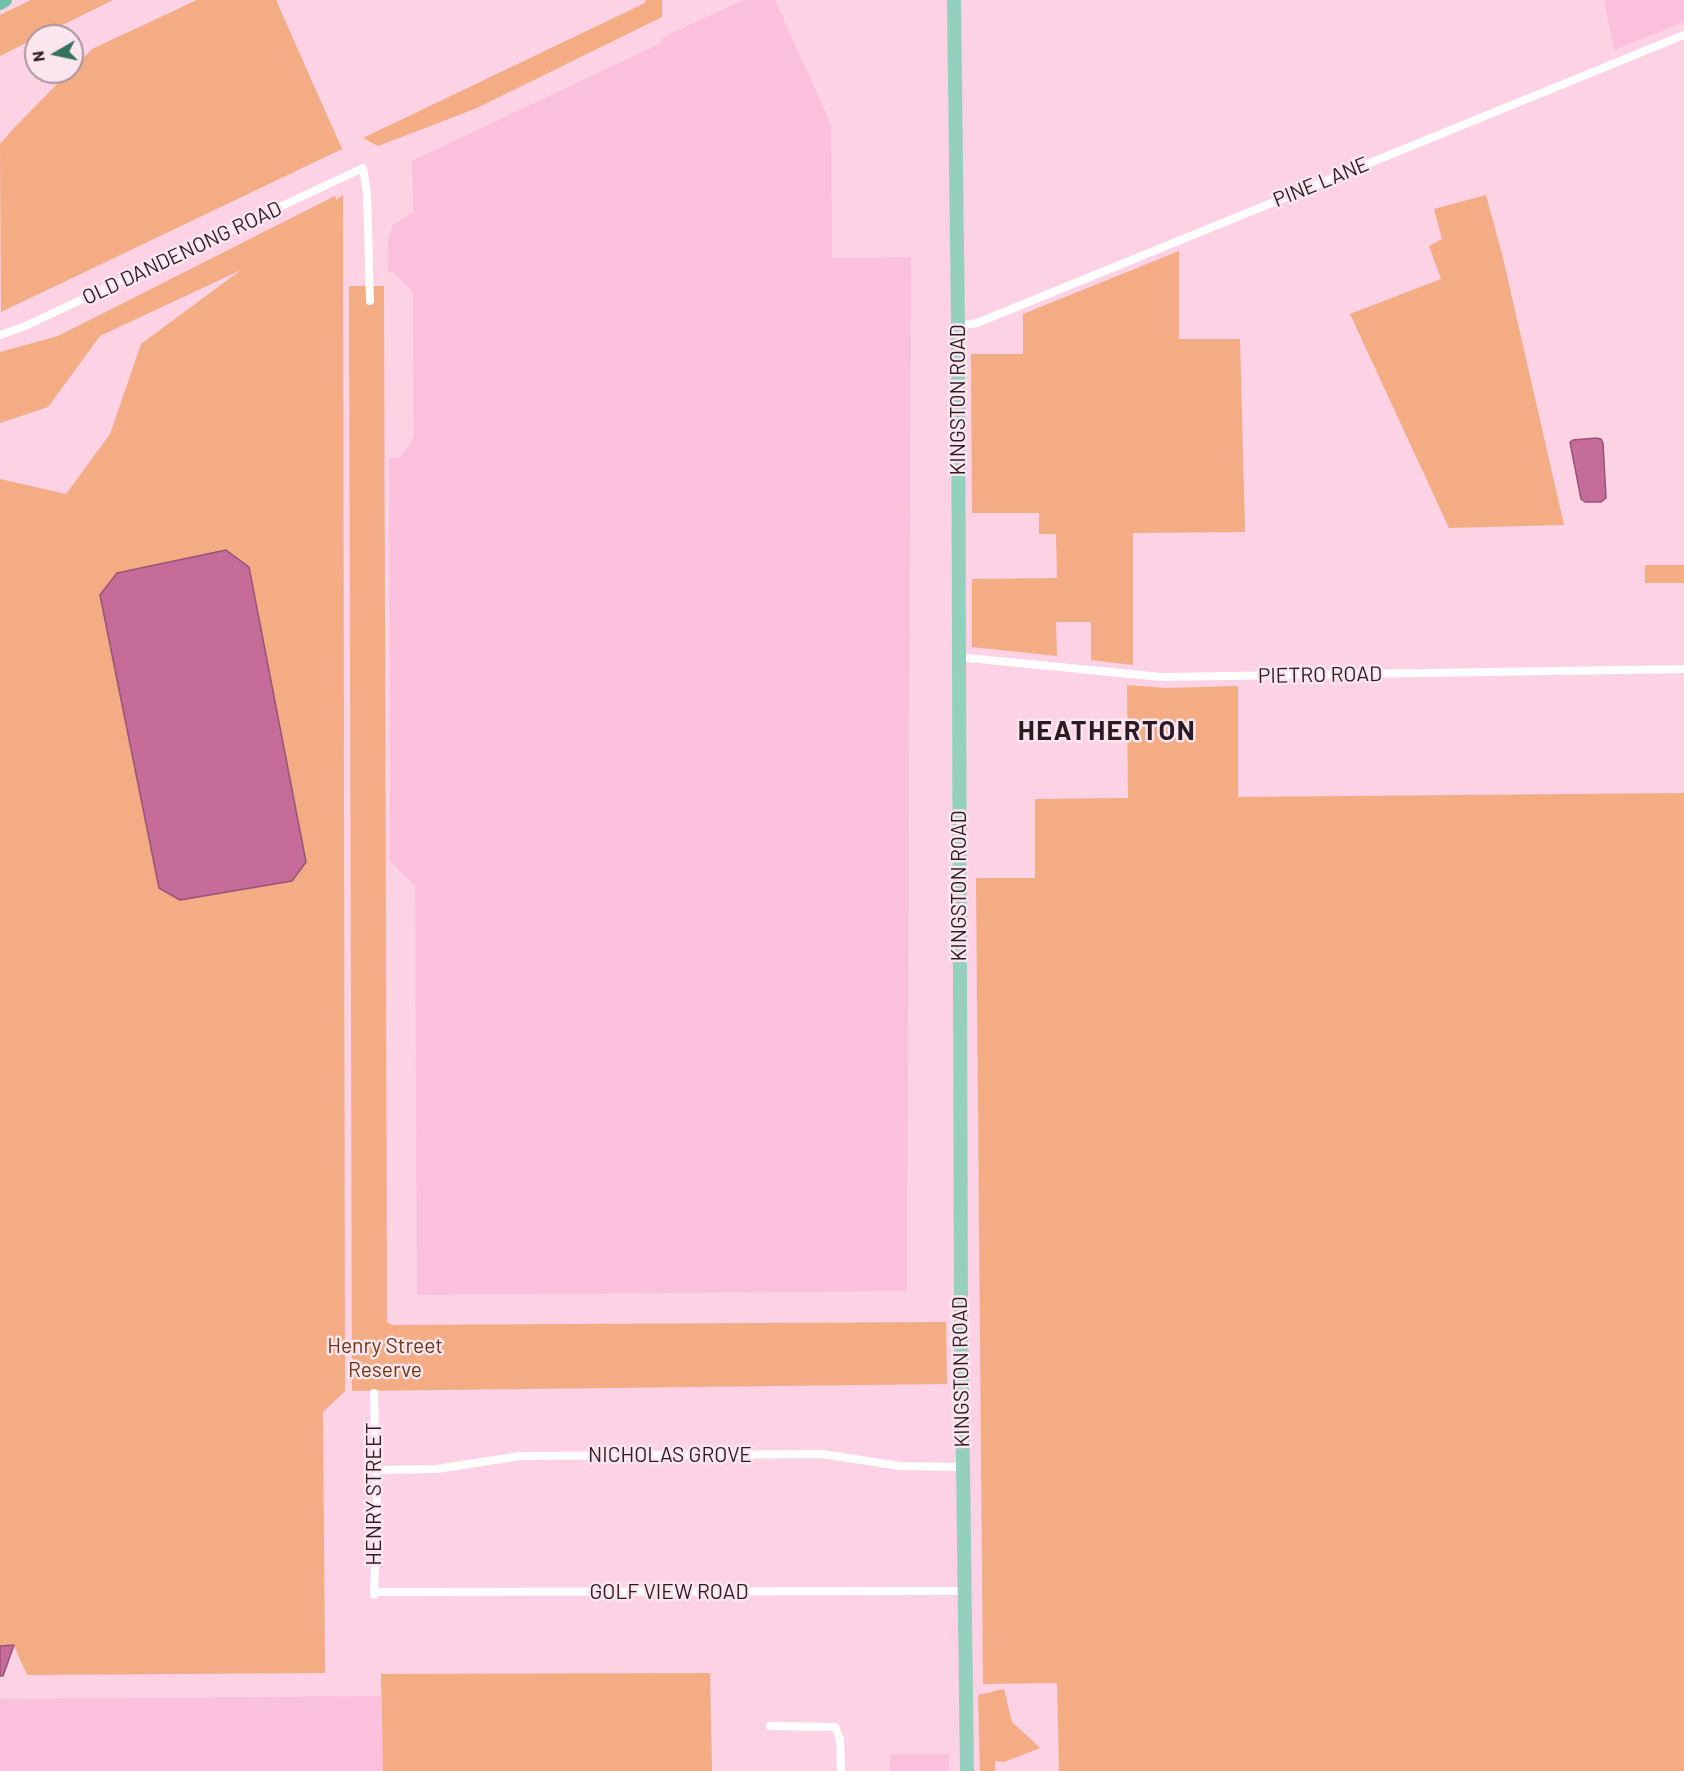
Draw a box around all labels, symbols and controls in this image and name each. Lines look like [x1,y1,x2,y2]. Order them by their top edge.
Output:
north arrow [24,24,84,84]
text: N [27,50,48,63]
street label: PINE LANE [1270,151,1372,213]
street label: OLD DANDENONG ROAD [78,196,286,310]
street label: KINGSTON ROAD [945,324,971,476]
street label: PIETRO ROAD [1258,661,1382,689]
district label: HEATHERTON [1018,715,1196,747]
street label: KINGSTON ROAD [946,810,972,962]
street label: KINGSTON ROAD [947,1296,975,1448]
park label: Henry Street Reserve [327,1333,443,1383]
street label: HENRY STREET [361,1422,387,1566]
street label: NICHOLAS GROVE [588,1442,752,1468]
street label: GOLF VIEW ROAD [589,1579,749,1605]

